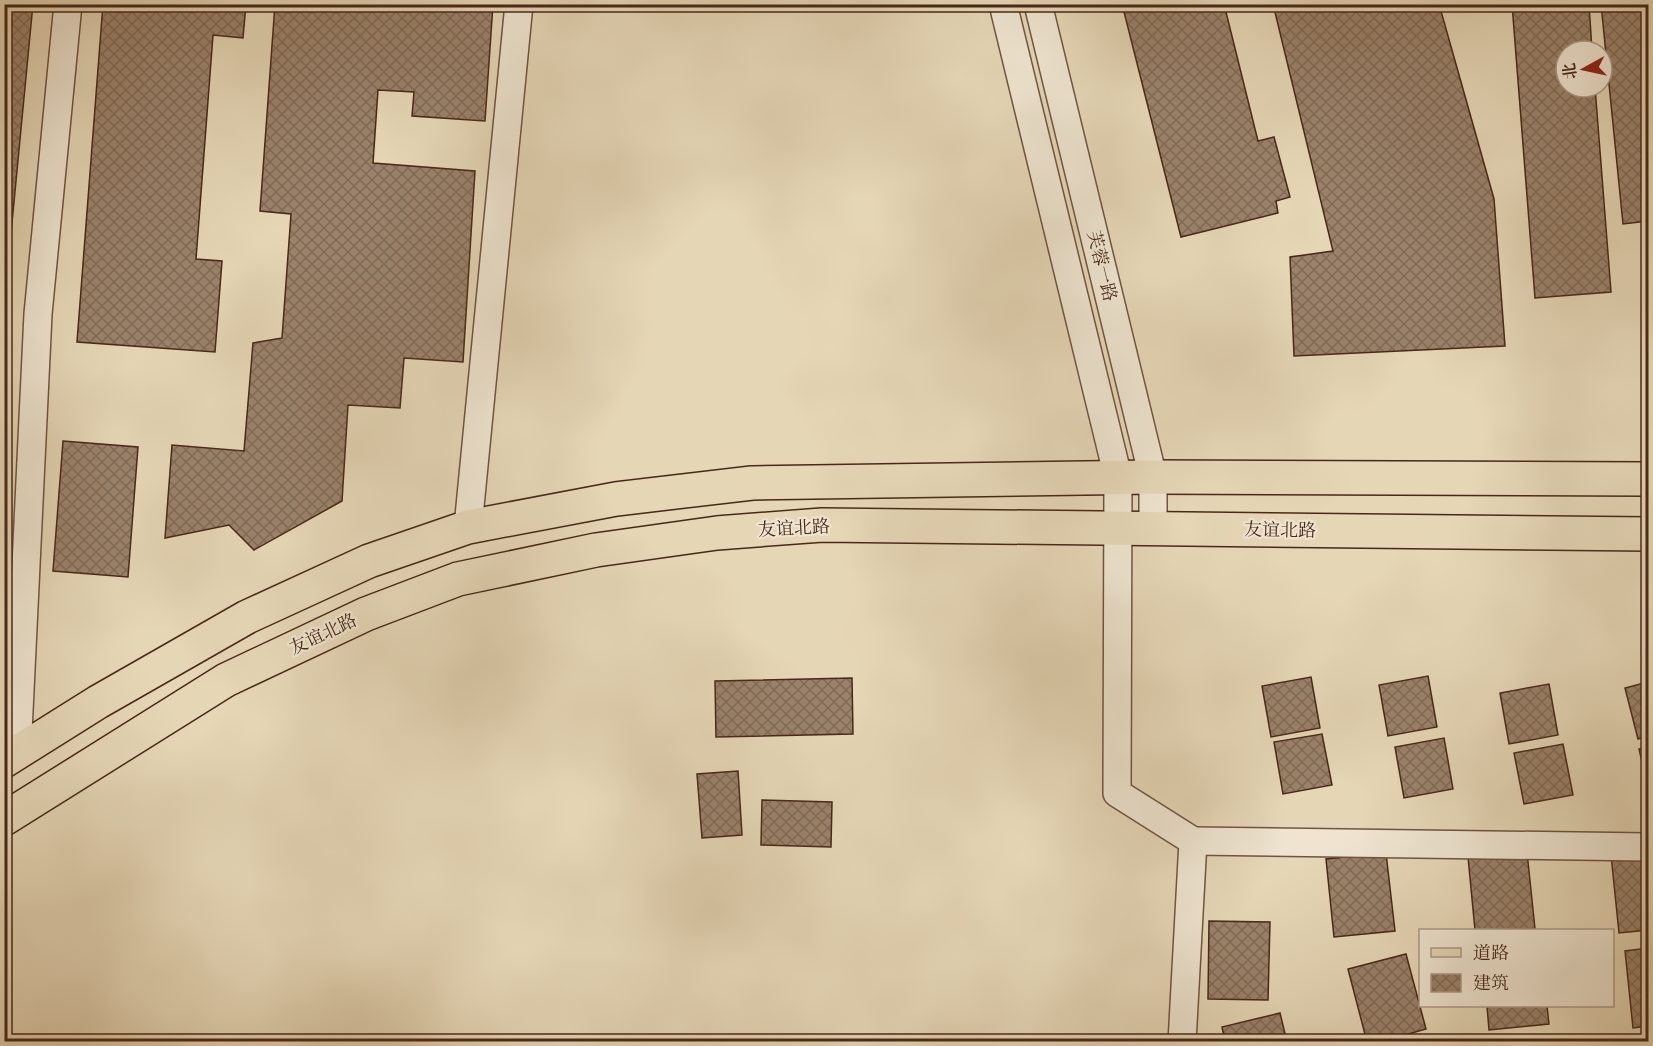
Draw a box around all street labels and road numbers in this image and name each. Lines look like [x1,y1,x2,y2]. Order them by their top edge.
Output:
street label: 芙蓉一路 [1082,228,1121,304]
street label: 友谊北路 [757,515,831,542]
street label: 友谊北路 [1244,518,1316,543]
street label: 友谊北路 [286,609,361,660]

